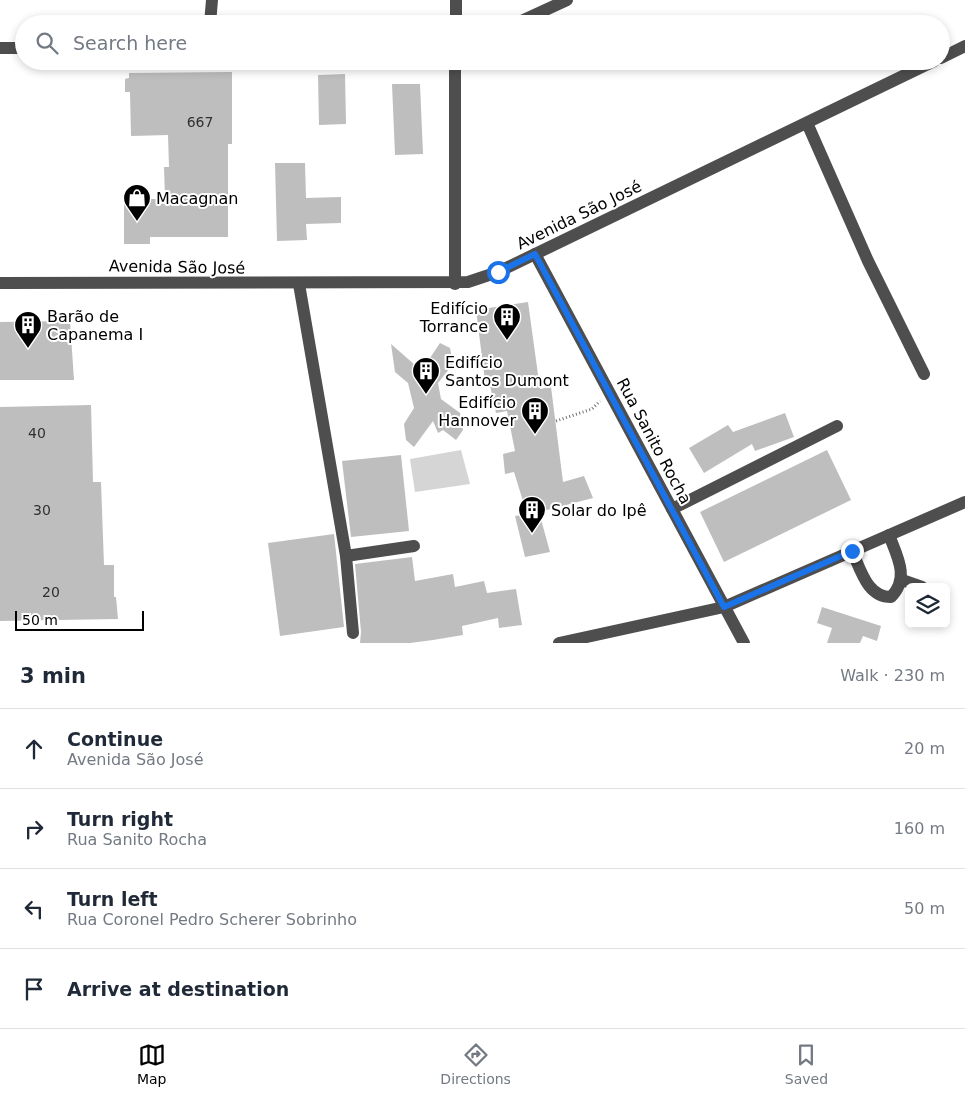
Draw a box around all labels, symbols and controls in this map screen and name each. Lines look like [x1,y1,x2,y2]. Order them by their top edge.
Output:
search box [15,15,950,70]
icon: search [33,29,61,57]
text: Search here [73,32,187,54]
house number: 667 [187,114,213,130]
street label: Avenida São José [513,177,645,253]
shop icon: Macagnan [122,183,152,222]
place label: Macagnan [156,189,238,208]
street label: Avenida São José [109,256,245,278]
route start [487,261,510,284]
place label: Edifício Torrance [419,299,488,336]
building icon: Edifício Torrance [492,302,522,341]
place label: Barão de Capanema I [47,307,143,344]
building icon: Barão de Capanema I [13,310,43,349]
place label: Edifício Santos Dumont [445,353,569,390]
building icon: Edifício Santos Dumont [411,356,441,395]
street label: Rua Sanito Rocha [613,375,695,507]
place label: Edifício Hannover [438,393,516,430]
building icon: Edifício Hannover [520,396,550,435]
house number: 40 [28,425,46,441]
building icon: Solar do Ipê [517,495,547,534]
place label: Solar do Ipê [551,501,647,520]
house number: 30 [33,502,51,518]
route end [841,540,864,563]
map controls [905,583,950,628]
button: layers [905,583,950,628]
house number: 20 [42,584,60,600]
scale bar [15,608,144,631]
text: 50 m [22,612,58,628]
text: 3 min [20,664,86,688]
text: Walk · 230 m [840,666,945,685]
text: Continue [67,728,163,750]
icon: ahead [20,735,48,763]
text: 20 m [904,739,945,758]
text: Avenida São José [67,750,203,769]
text: Turn right [67,808,173,830]
icon: right [20,815,48,843]
text: 160 m [894,819,945,838]
text: Rua Sanito Rocha [67,830,207,849]
text: Turn left [67,888,158,910]
icon: left [20,895,48,923]
text: 50 m [904,899,945,918]
text: Rua Coronel Pedro Scherer Sobrinho [67,910,357,929]
icon: arrive [20,975,48,1003]
text: Arrive at destination [67,978,289,1000]
tab: Map [137,1041,166,1087]
tab: Directions [440,1041,511,1087]
tab: Saved [785,1041,828,1087]

